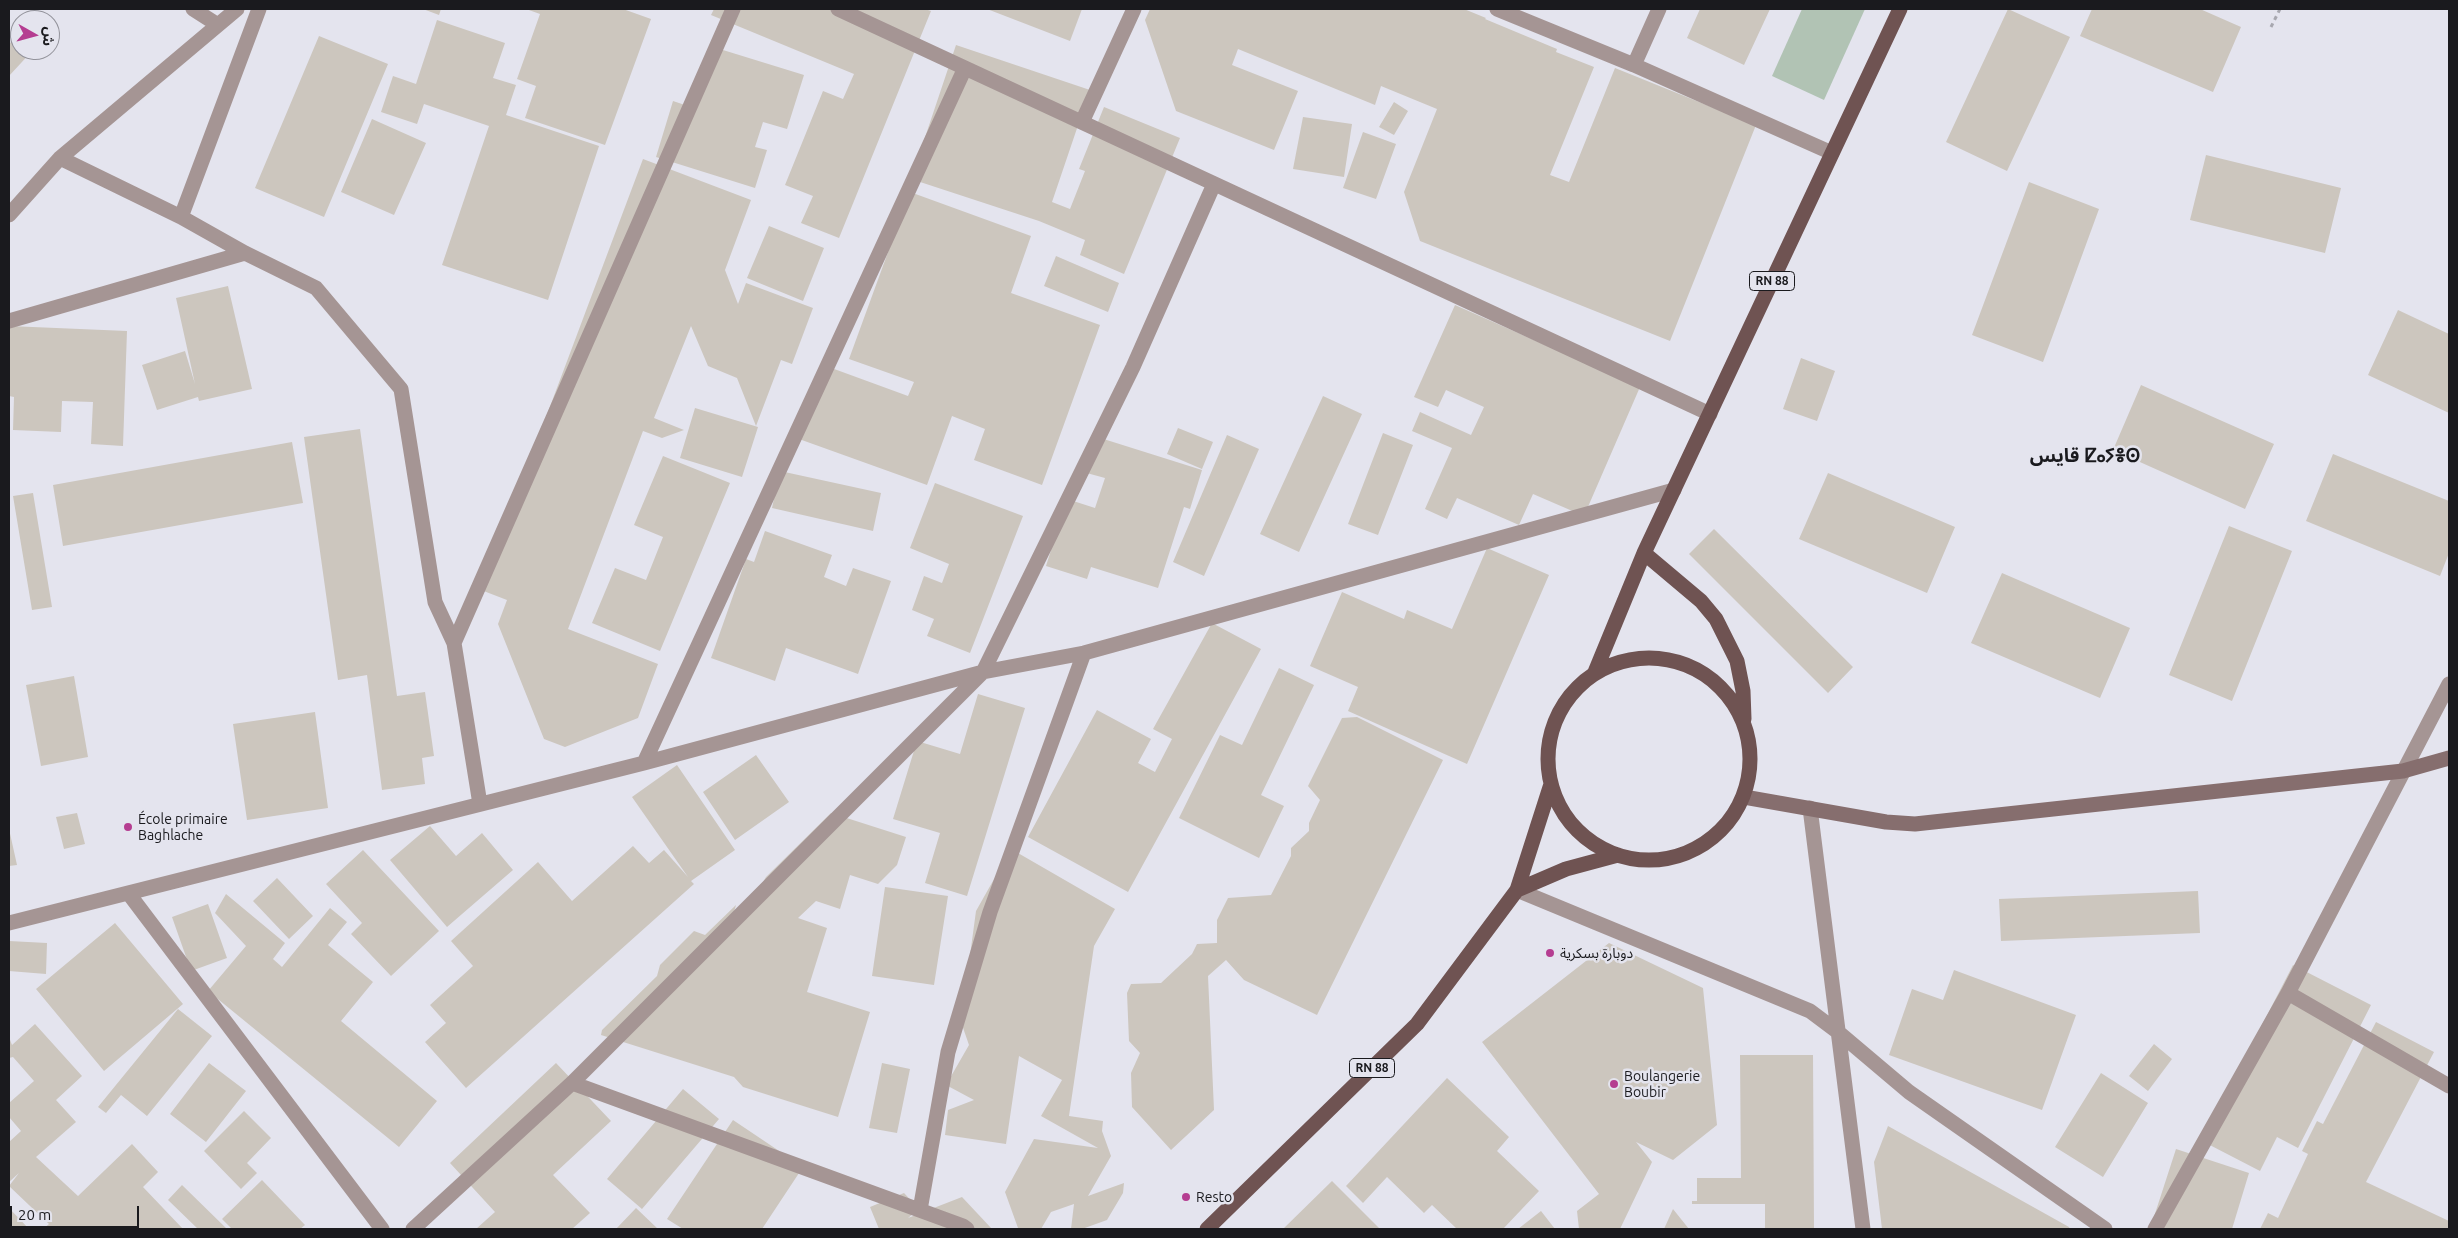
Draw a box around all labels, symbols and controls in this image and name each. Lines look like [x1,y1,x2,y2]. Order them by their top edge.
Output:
north arrow [10,10,60,60]
text: ش [40,26,58,47]
road number: RN 88 [1750,272,1794,290]
district label: قايس ⵇⴰⵢⴻⵙ [2030,445,2140,467]
place label: École primaire Baghlache [138,811,228,844]
marker: École primaire Baghlache [122,821,134,833]
place label: دوبارة بسكرية [1560,945,1633,961]
marker: دوبارة بسكرية [1544,947,1556,959]
road number: RN 88 [1350,1058,1394,1078]
place label: Boulangerie Boubir [1624,1068,1700,1100]
marker: Boulangerie Boubir [1608,1078,1620,1090]
place label: Resto [1196,1189,1232,1205]
marker: Resto [1180,1191,1192,1203]
scale bar [12,1196,141,1228]
text: 20 m [18,1206,51,1223]

